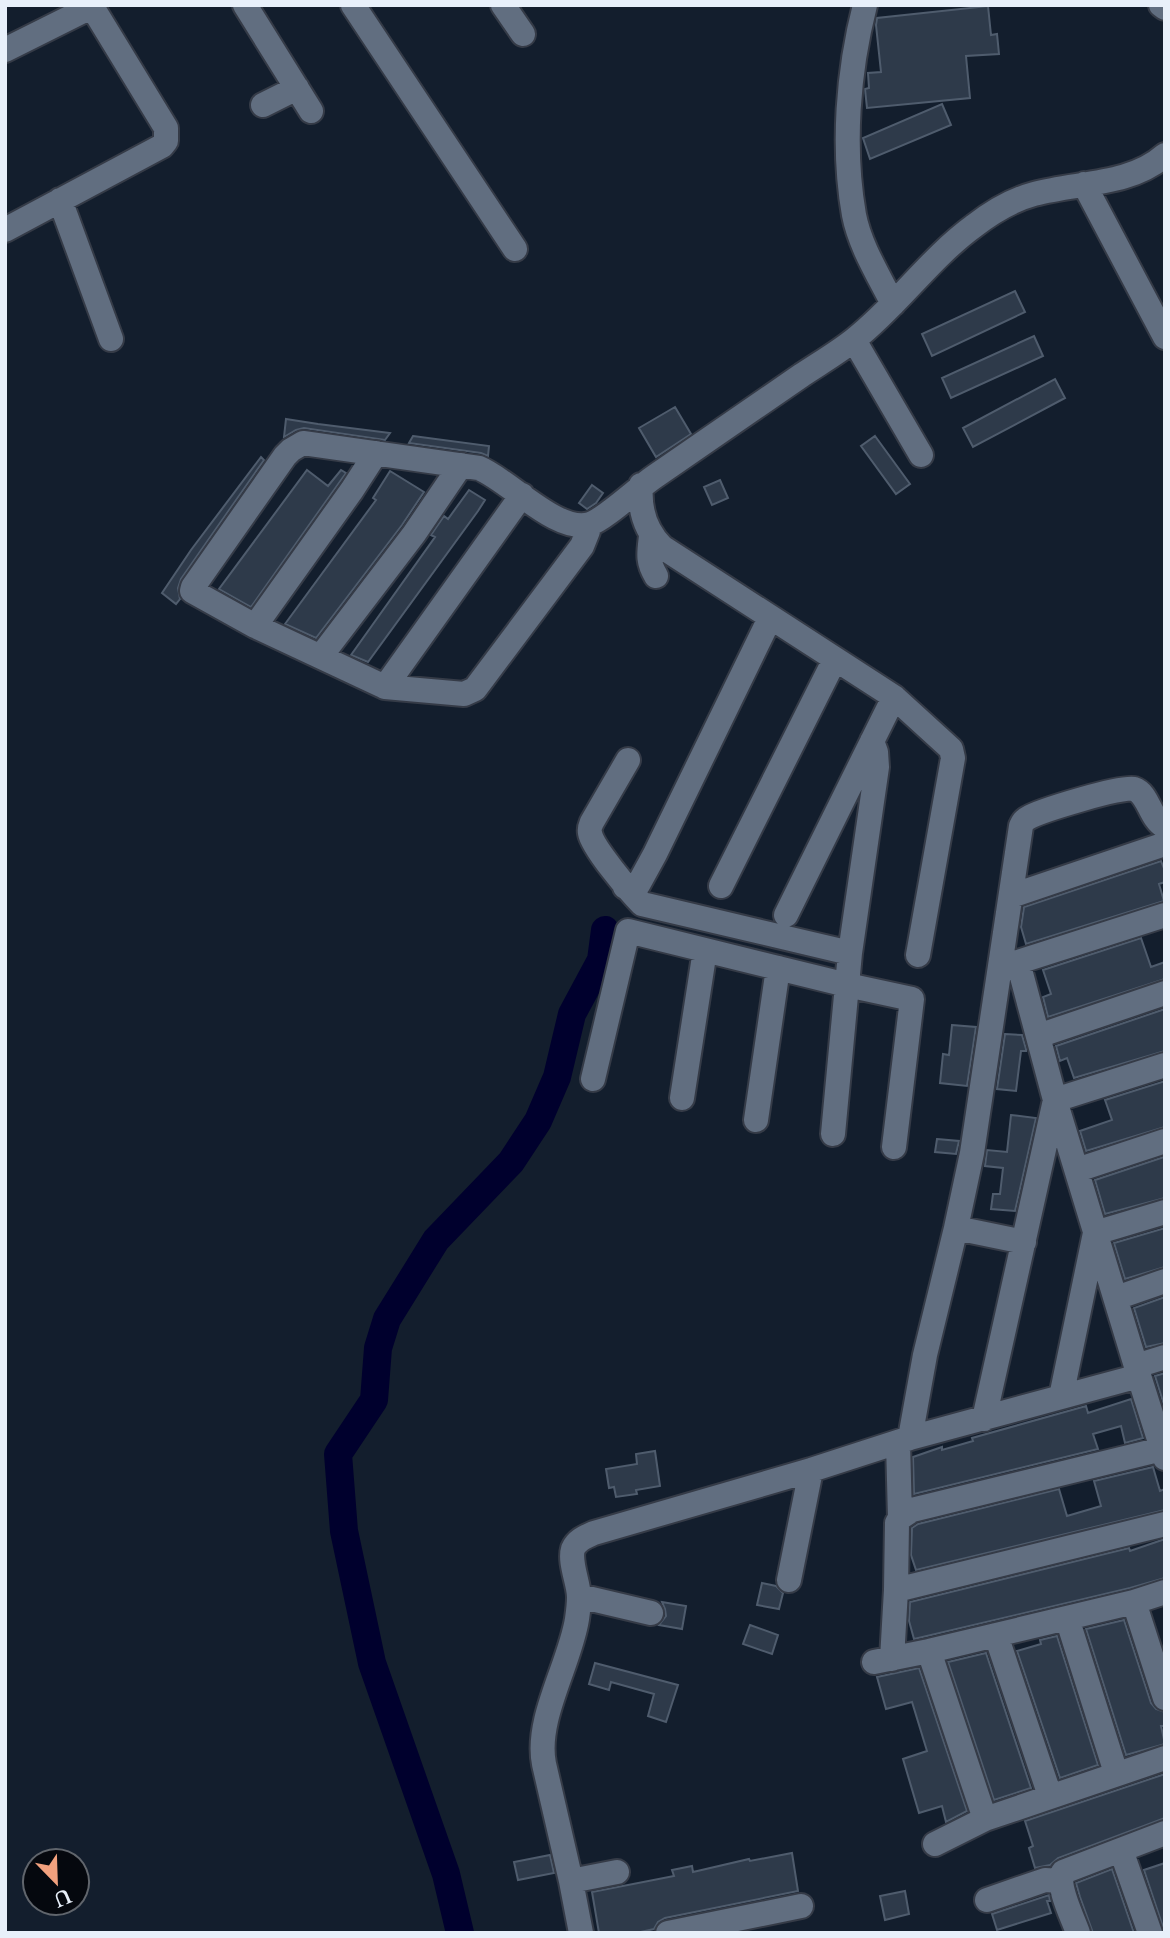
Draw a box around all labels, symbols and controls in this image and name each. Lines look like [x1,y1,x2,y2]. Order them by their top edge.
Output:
north arrow [21,1847,91,1917]
text: U [50,1883,75,1911]

